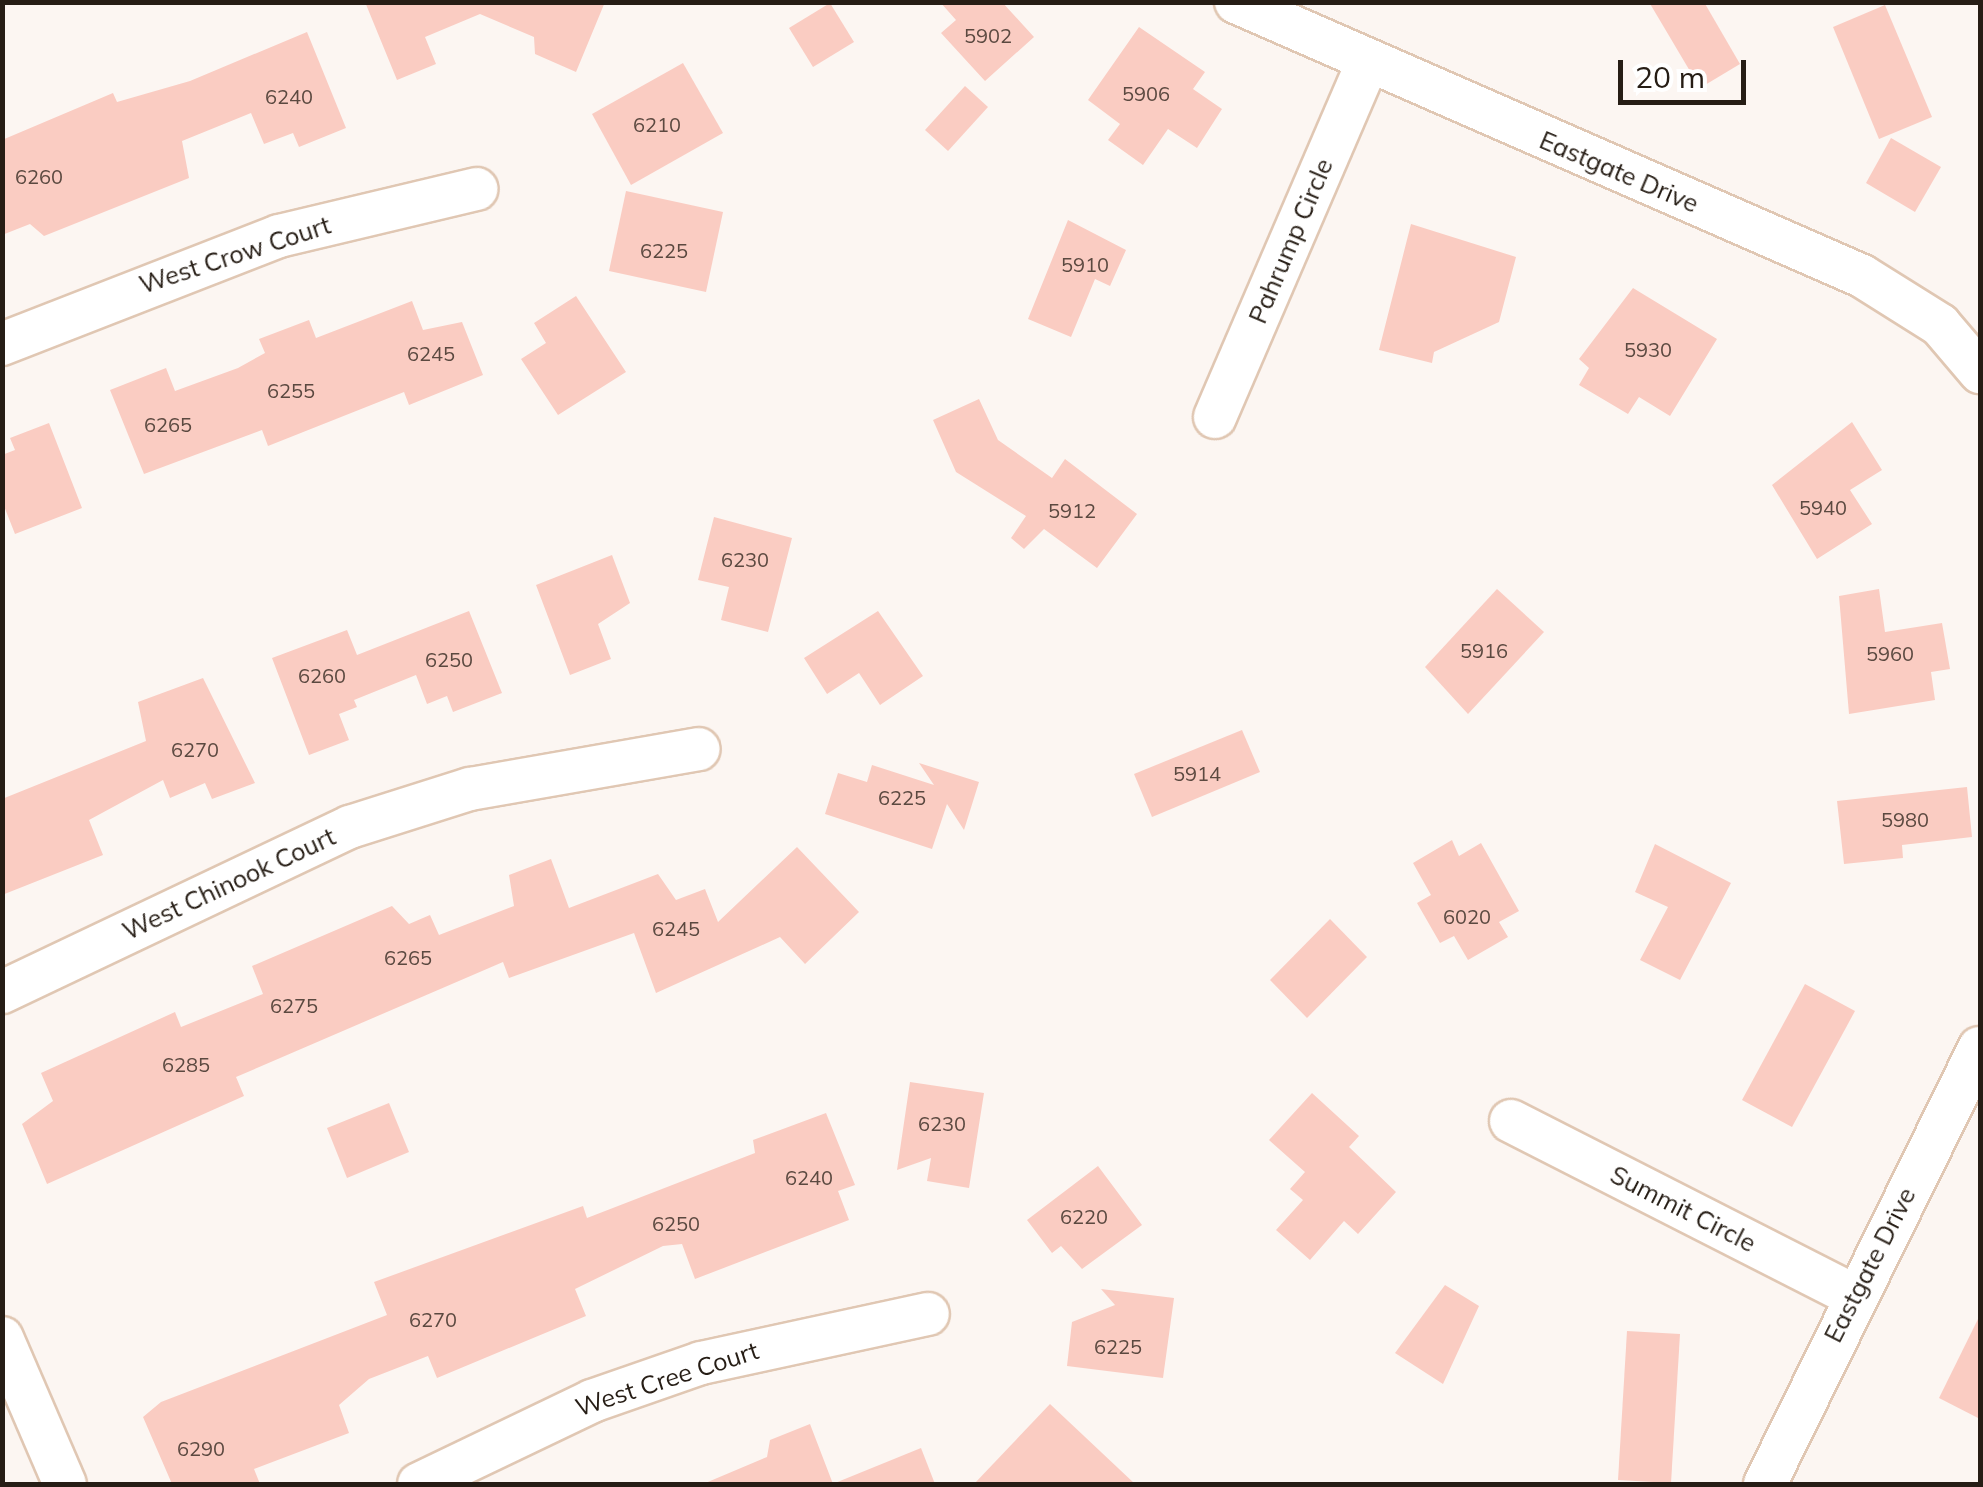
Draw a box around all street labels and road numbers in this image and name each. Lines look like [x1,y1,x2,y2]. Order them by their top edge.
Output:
street label: Eastgate Drive [1535,125,1703,219]
street label: Pahrump Circle [1243,154,1339,328]
street label: West Crow Court [136,210,334,300]
street label: West Chinook Court [118,822,340,946]
street label: Summit Circle [1605,1160,1761,1258]
street label: Eastgate Drive [1818,1183,1922,1347]
street label: West Cree Court [572,1335,762,1423]

